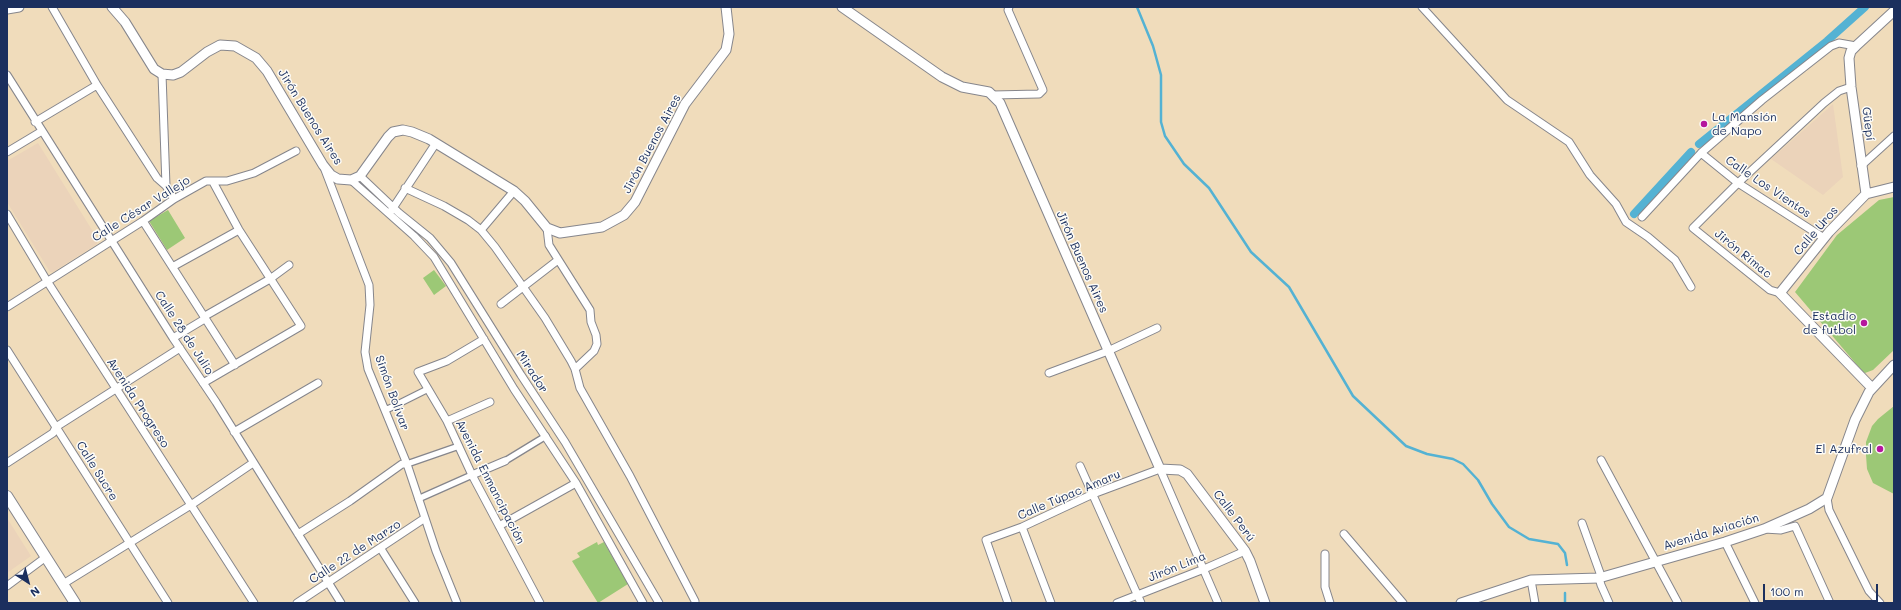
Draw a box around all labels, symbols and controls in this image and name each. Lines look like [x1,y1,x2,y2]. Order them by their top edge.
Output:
street label: Jirón Buenos Aires [275,67,345,167]
street label: Jirón Buenos Aires [620,92,684,196]
street label: Güepí [1859,106,1877,142]
place label: La Mansión de Napo [1712,110,1777,138]
marker: La Mansión de Napo [1699,119,1709,129]
street label: Calle Los Vientos [1722,153,1814,221]
street label: Calle César Vallejo [89,173,193,245]
street label: Calle Uros [1791,204,1841,258]
street label: Jirón Buenos Aires [1053,209,1111,315]
street label: Jirón Rímac [1711,227,1775,281]
street label: Calle 28 de Julio [152,288,216,378]
place label: Estadio de futbol [1803,309,1856,337]
marker: Estadio de futbol [1859,318,1869,328]
street label: Mirador [513,348,551,396]
street label: Simón Bolívar [372,354,412,432]
street label: Avenida Progreso [104,355,172,451]
street label: Avenida Enmancipación [452,418,528,546]
street label: Calle Sucre [73,439,121,503]
place label: El Azufral [1816,442,1872,456]
marker: El Azufral [1875,444,1885,454]
street label: Calle Túpac Amaru [1015,467,1123,523]
street label: Calle Perú [1210,487,1258,545]
street label: Avenida Aviación [1661,511,1761,553]
street label: Calle 22 de Marzo [307,517,403,587]
street label: Jirón Lima [1146,549,1208,585]
north arrow [8,562,48,602]
scale bar [1765,576,1880,602]
text: 100 m [1770,583,1804,599]
text: N [28,584,43,601]

